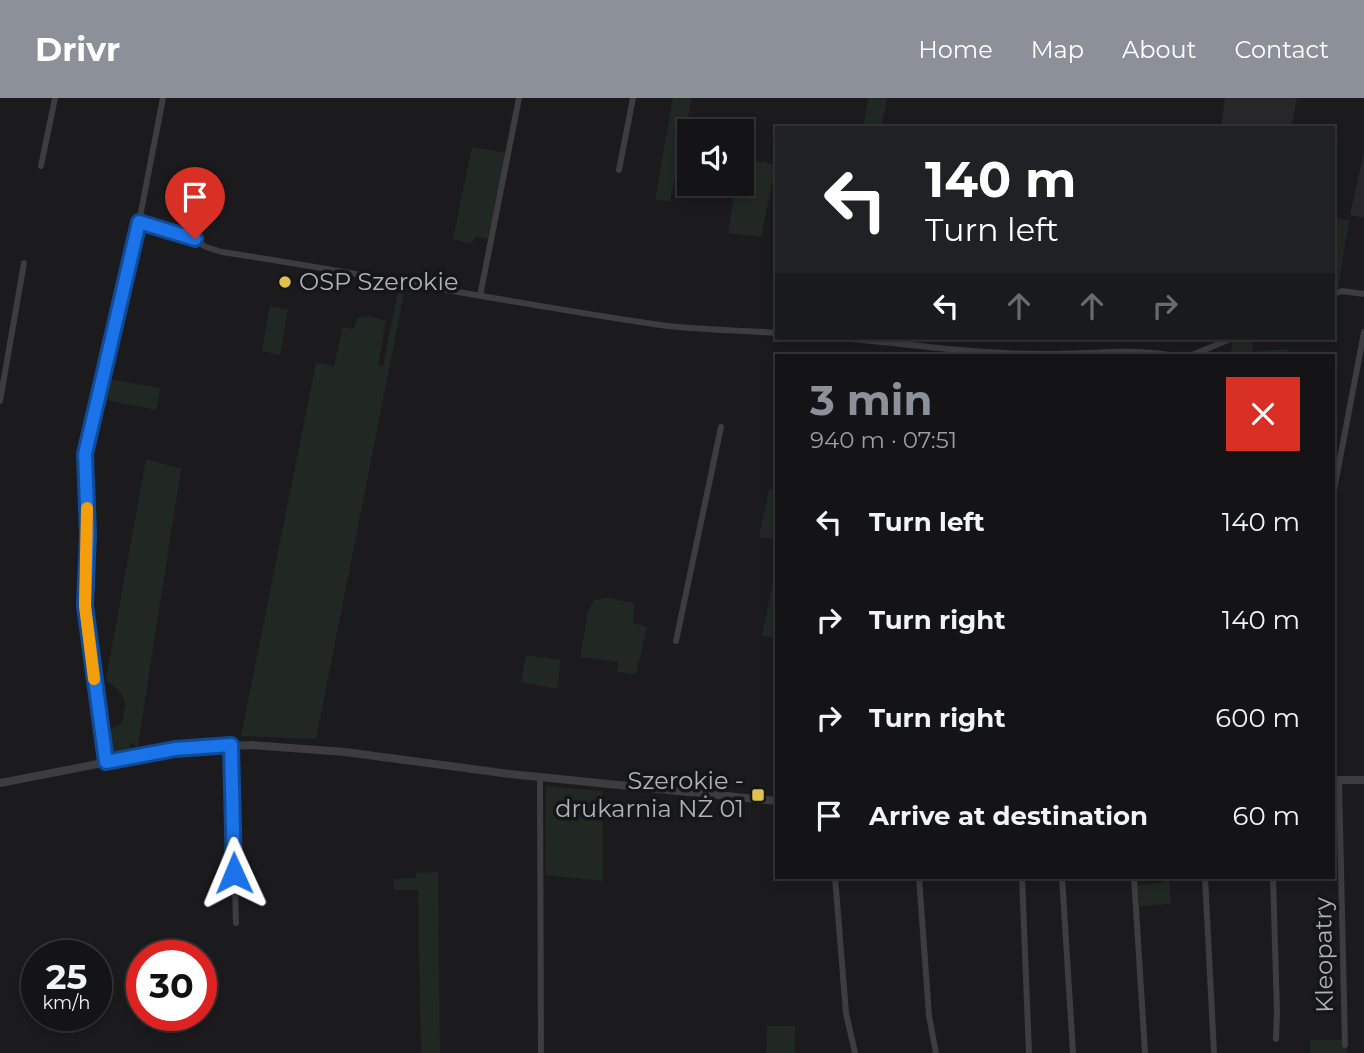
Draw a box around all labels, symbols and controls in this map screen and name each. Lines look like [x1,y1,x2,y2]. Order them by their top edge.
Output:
text: Drivr [35,29,120,69]
text: Home [918,35,993,64]
text: Map [1031,35,1084,64]
text: About [1122,35,1196,64]
text: Contact [1234,35,1329,64]
map controls [677,119,754,196]
button: sound [677,119,754,196]
text: 140 m [925,150,1077,209]
icon: left [810,154,901,245]
pin [165,167,225,239]
icon: arrive [176,178,214,216]
text: Turn left [925,210,1059,249]
place label: OSP Szerokie [299,267,458,296]
marker: OSP Szerokie [277,274,293,290]
icon: left [927,287,965,325]
icon: ahead [1000,287,1038,325]
icon: ahead [1073,287,1111,325]
icon: right [1146,287,1184,325]
text: 3 min [810,374,932,426]
button: close [1226,377,1300,451]
text: 940 m · 07:51 [810,426,957,454]
icon: left [810,503,848,541]
text: Turn left [869,506,985,538]
text: 140 m [1222,506,1300,538]
icon: right [810,601,848,639]
text: Turn right [869,604,1005,636]
text: 140 m [1222,604,1300,636]
icon: right [810,699,848,737]
text: Turn right [869,702,1005,734]
text: 600 m [1215,702,1300,734]
place label: Szerokie - drukarnia NŻ 01 [555,766,744,823]
marker: Szerokie - drukarnia NŻ 01 [750,787,766,803]
icon: arrive [810,797,848,835]
text: Arrive at destination [869,800,1148,832]
text: 60 m [1233,800,1300,832]
position arrow [197,836,271,910]
street label: Kleopatry [1308,897,1339,1013]
speed limit sign: 30 [126,940,217,1031]
text: 25 [46,955,87,998]
text: km/h [42,992,91,1014]

